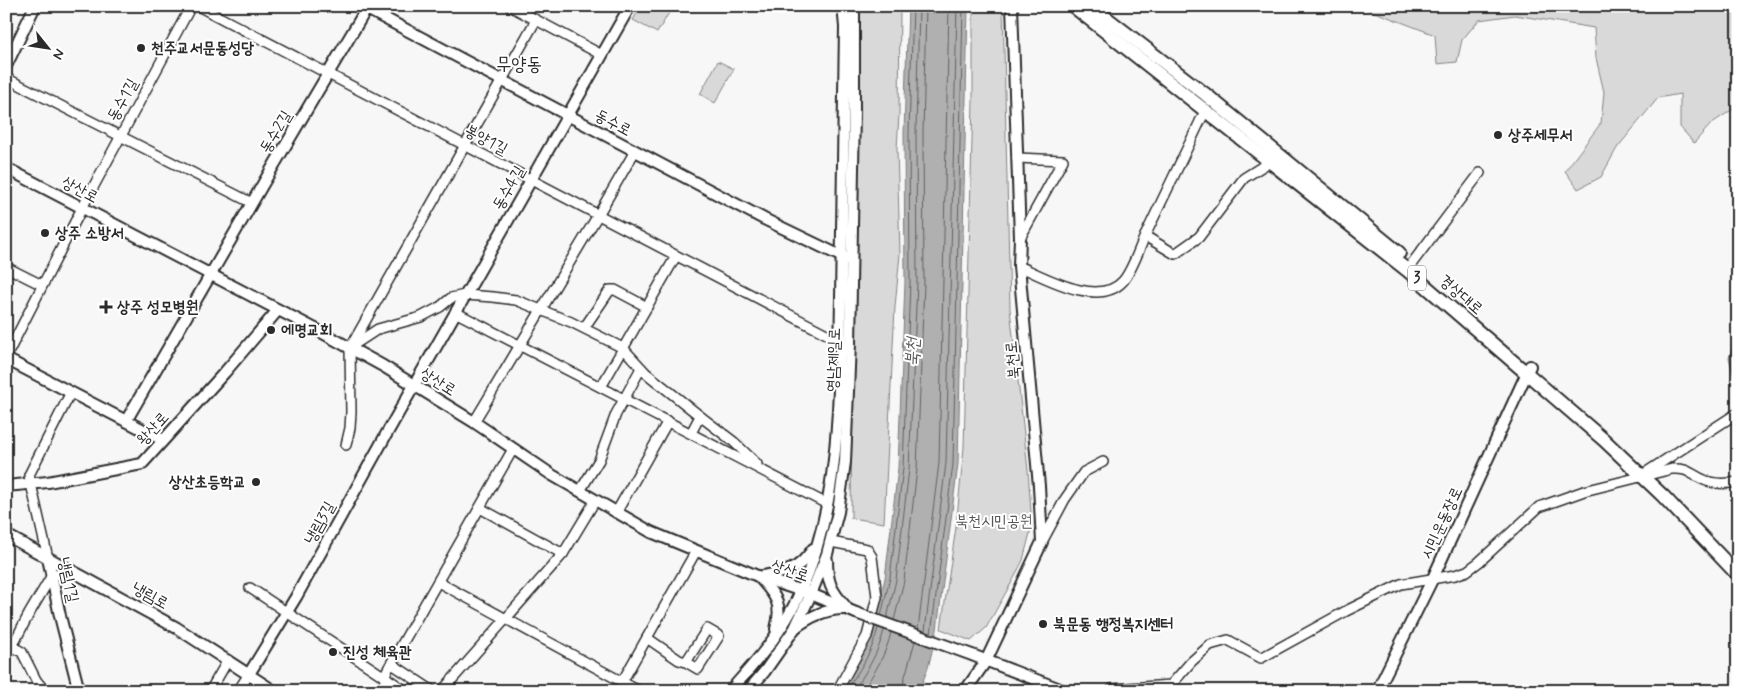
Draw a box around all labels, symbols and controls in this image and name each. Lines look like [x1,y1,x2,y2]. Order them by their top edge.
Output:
north arrow [22,22,72,72]
place label: 천주교서문동성당 [151,38,254,59]
marker: 천주교서문동성당 [135,42,147,54]
text: N [48,45,69,63]
district label: 무양동 [496,52,542,77]
street label: 동수1길 [103,75,143,125]
street label: 동수로 [591,105,635,141]
street label: 동수2길 [255,107,297,157]
street label: 봉양1길 [461,120,511,160]
place label: 상주세무서 [1508,125,1573,146]
marker: 상주세무서 [1492,129,1504,141]
street label: 동수4길 [488,162,530,214]
street label: 상산로 [58,172,102,208]
place label: 상주 소방서 [55,223,124,244]
marker: 상주 소방서 [39,227,51,239]
road number: 3 [1408,266,1426,290]
street label: 경상대로 [1435,270,1487,320]
place label: 상주 성모병원 [117,297,199,318]
marker: 상주 성모병원 [99,300,113,314]
place label: 에명교회 [281,320,333,341]
marker: 에명교회 [265,324,277,336]
street label: 영남제일로 [822,327,846,393]
water label: 북천 [900,335,926,367]
street label: 북천로 [1001,340,1025,380]
street label: 상산로 [416,363,460,401]
street label: 왕산로 [132,408,174,450]
place label: 상산초등학교 [169,472,246,493]
marker: 상산초등학교 [250,476,262,488]
street label: 시민운동장로 [1416,484,1468,562]
street label: 냉림3길 [300,498,340,548]
park label: 북천시민공원 [955,511,1033,532]
street label: 냉림1길 [53,555,83,605]
street label: 상산로 [768,555,812,587]
street label: 냉림로 [128,577,172,615]
place label: 북문동 행정복지센터 [1053,614,1173,635]
marker: 북문동 행정복지센터 [1037,618,1049,630]
place label: 진성 체육관 [343,642,412,663]
marker: 진성 체육관 [327,646,339,658]

